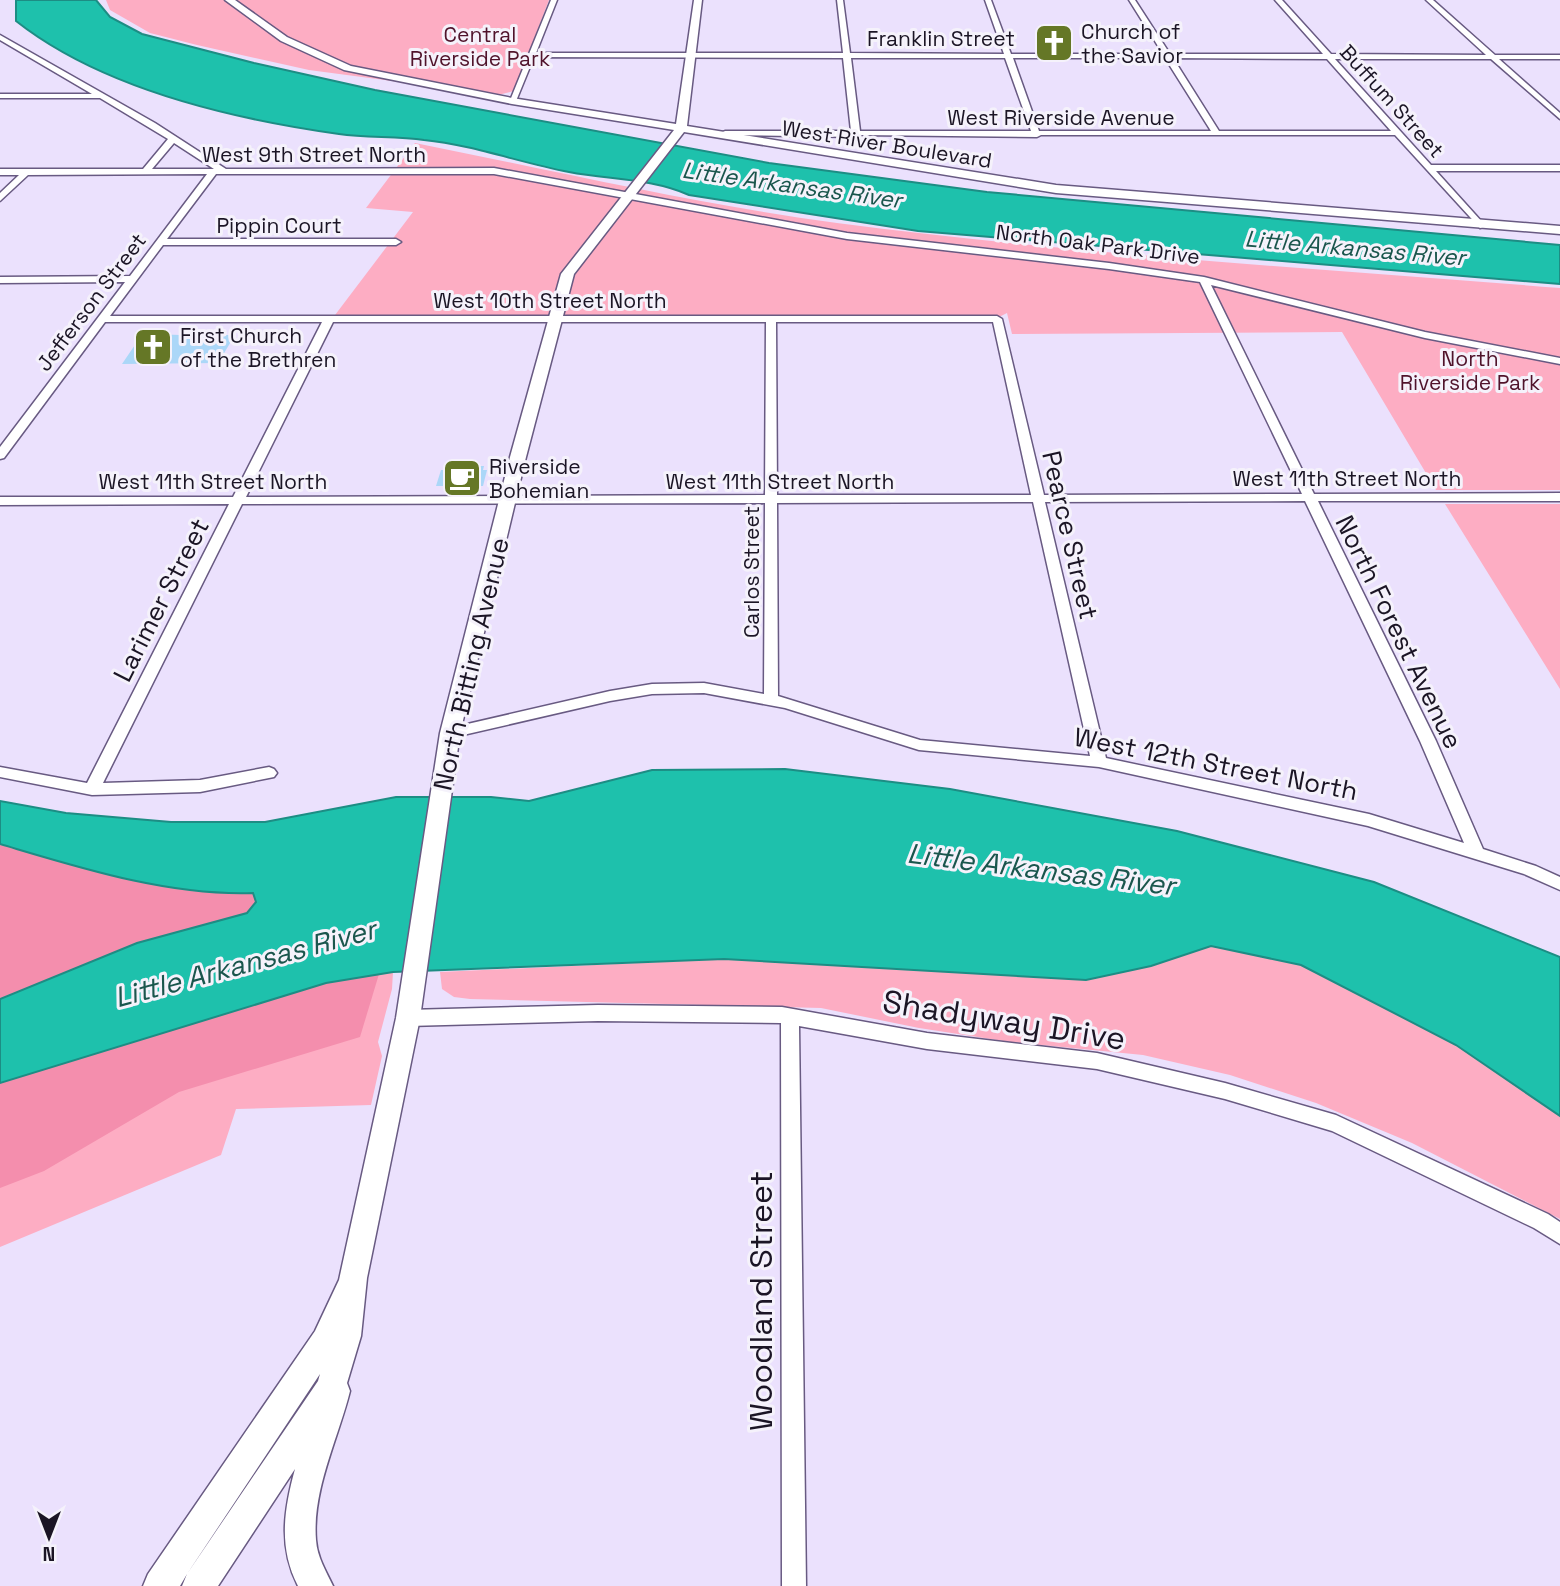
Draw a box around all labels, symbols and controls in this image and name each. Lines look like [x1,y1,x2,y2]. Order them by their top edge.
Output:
place label: Church of the Savior [1081,18,1183,69]
park label: Central Riverside Park [410,21,550,72]
church icon: Church of the Savior [1033,22,1075,64]
street label: Franklin Street [867,25,1015,52]
street label: Buffum Street [1334,39,1450,163]
street label: West Riverside Avenue [947,104,1175,131]
street label: West River Boulevard [780,114,994,174]
street label: West 9th Street North [202,141,426,168]
water label: Little Arkansas River [680,155,906,216]
street label: Pippin Court [216,212,342,239]
street label: North Oak Park Drive [995,218,1201,270]
water label: Little Arkansas River [1244,223,1469,273]
street label: Jefferson Street [30,228,152,376]
street label: West 10th Street North [433,287,667,314]
place label: First Church of the Brethren [180,322,336,373]
church icon: First Church of the Brethren [132,326,174,368]
park label: North Riverside Park [1400,345,1540,396]
street label: Pearce Street [1034,447,1106,623]
place label: Riverside Bohemian [489,453,589,504]
cafe icon: Riverside Bohemian [441,457,483,499]
street label: West 11th Street North [1233,465,1461,492]
street label: West 11th Street North [99,468,327,495]
street label: West 11th Street North [666,468,894,495]
street label: Carlos Street [738,506,765,638]
street label: North Forest Avenue [1328,510,1470,754]
street label: Larimer Street [105,513,217,687]
street label: North Bitting Avenue [425,534,517,794]
street label: West 12th Street North [1071,720,1361,808]
water label: Little Arkansas River [905,835,1180,904]
water label: Little Arkansas River [110,910,383,1015]
street label: Shadyway Drive [880,981,1128,1059]
street label: Woodland Street [741,1171,781,1431]
north arrow [14,1502,84,1572]
text: N [43,1541,55,1566]

